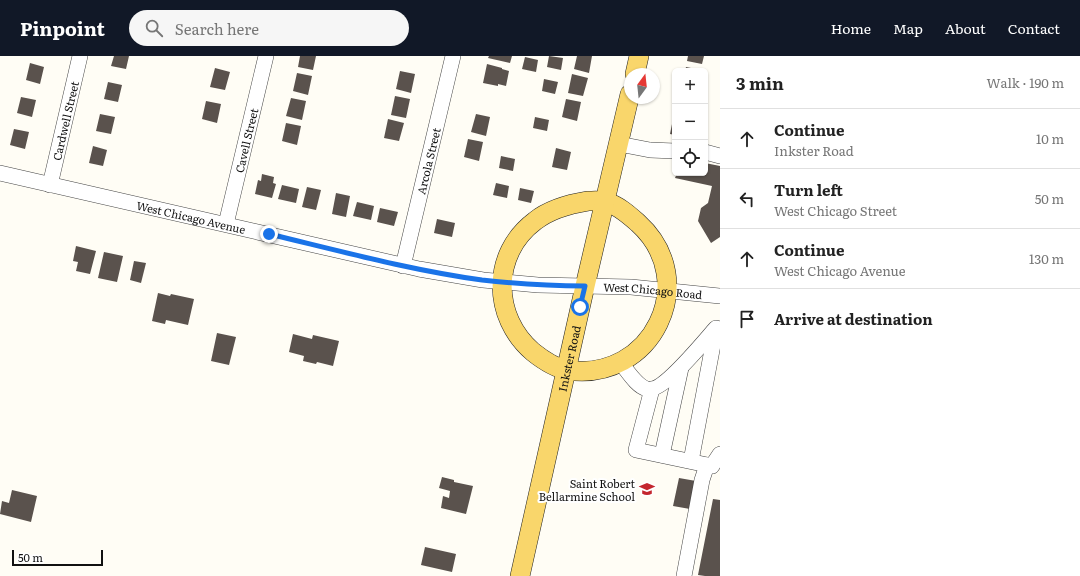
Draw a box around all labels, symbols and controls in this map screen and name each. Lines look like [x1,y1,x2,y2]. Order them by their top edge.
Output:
search box [129,10,409,46]
text: Pinpoint [20,14,105,42]
icon: search [143,17,165,39]
text: Search here [175,17,259,40]
text: Home [831,18,871,38]
text: Map [893,18,923,38]
text: About [945,18,986,38]
text: Contact [1008,18,1060,38]
north arrow [624,68,660,104]
map controls [672,68,708,176]
button: + [672,68,708,104]
text: 3 min [736,70,784,95]
text: Walk · 190 m [986,73,1064,92]
street label: Cardwell Street [48,79,82,162]
button: − [672,104,708,140]
street label: Cavell Street [230,106,261,174]
text: Continue [774,118,844,141]
street label: Arcola Street [412,125,444,196]
icon: ahead [736,128,758,150]
text: 10 m [1036,129,1064,148]
button: locate [672,140,708,176]
text: Inkster Road [774,141,854,160]
text: Turn left [774,178,843,201]
icon: left [736,188,758,210]
text: 50 m [1035,189,1064,208]
street label: West Chicago Avenue [135,197,247,237]
text: West Chicago Street [774,201,897,220]
route end [260,225,278,243]
text: Continue [774,238,844,261]
icon: ahead [736,248,758,270]
text: 130 m [1029,249,1064,268]
text: West Chicago Avenue [774,261,905,280]
street label: West Chicago Road [603,278,703,302]
route start [571,298,589,316]
text: Arrive at destination [774,307,933,330]
icon: arrive [736,308,758,330]
street label: Inkster Road [554,323,584,393]
place label: Saint Robert Bellarmine School [539,475,636,504]
school or university icon: Saint Robert Bellarmine School [638,480,656,498]
scale bar [12,548,103,567]
text: 50 m [18,549,43,565]

